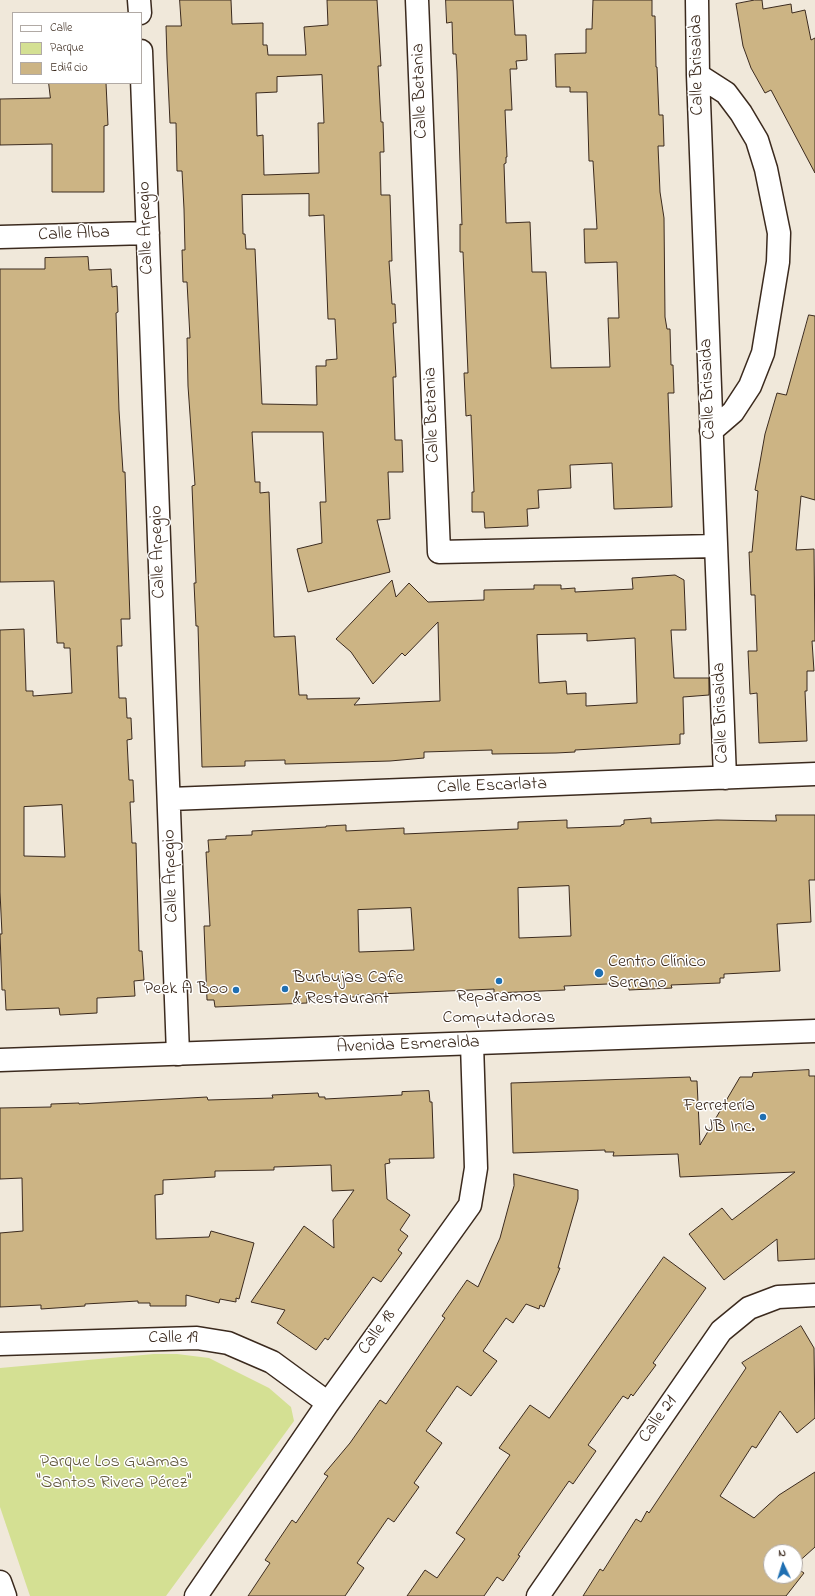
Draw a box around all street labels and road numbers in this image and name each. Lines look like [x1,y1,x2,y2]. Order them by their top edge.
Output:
street label: Calle Brisaida [686,14,710,116]
street label: Calle Betania [409,43,433,139]
street label: Calle Arpegio [135,181,159,275]
street label: Calle Alba [38,223,110,247]
street label: Calle Brisaida [696,338,722,440]
street label: Calle Betania [421,367,445,463]
street label: Calle Arpegio [147,505,171,599]
street label: Calle Brisaida [709,662,735,764]
street label: Calle Escarlata [437,774,547,800]
street label: Calle Arpegio [160,829,184,923]
street label: Avenida Esmeralda [336,1033,480,1059]
street label: Calle 18 [354,1306,402,1360]
street label: Calle 19 [148,1328,198,1350]
street label: Calle 21 [635,1392,683,1448]

